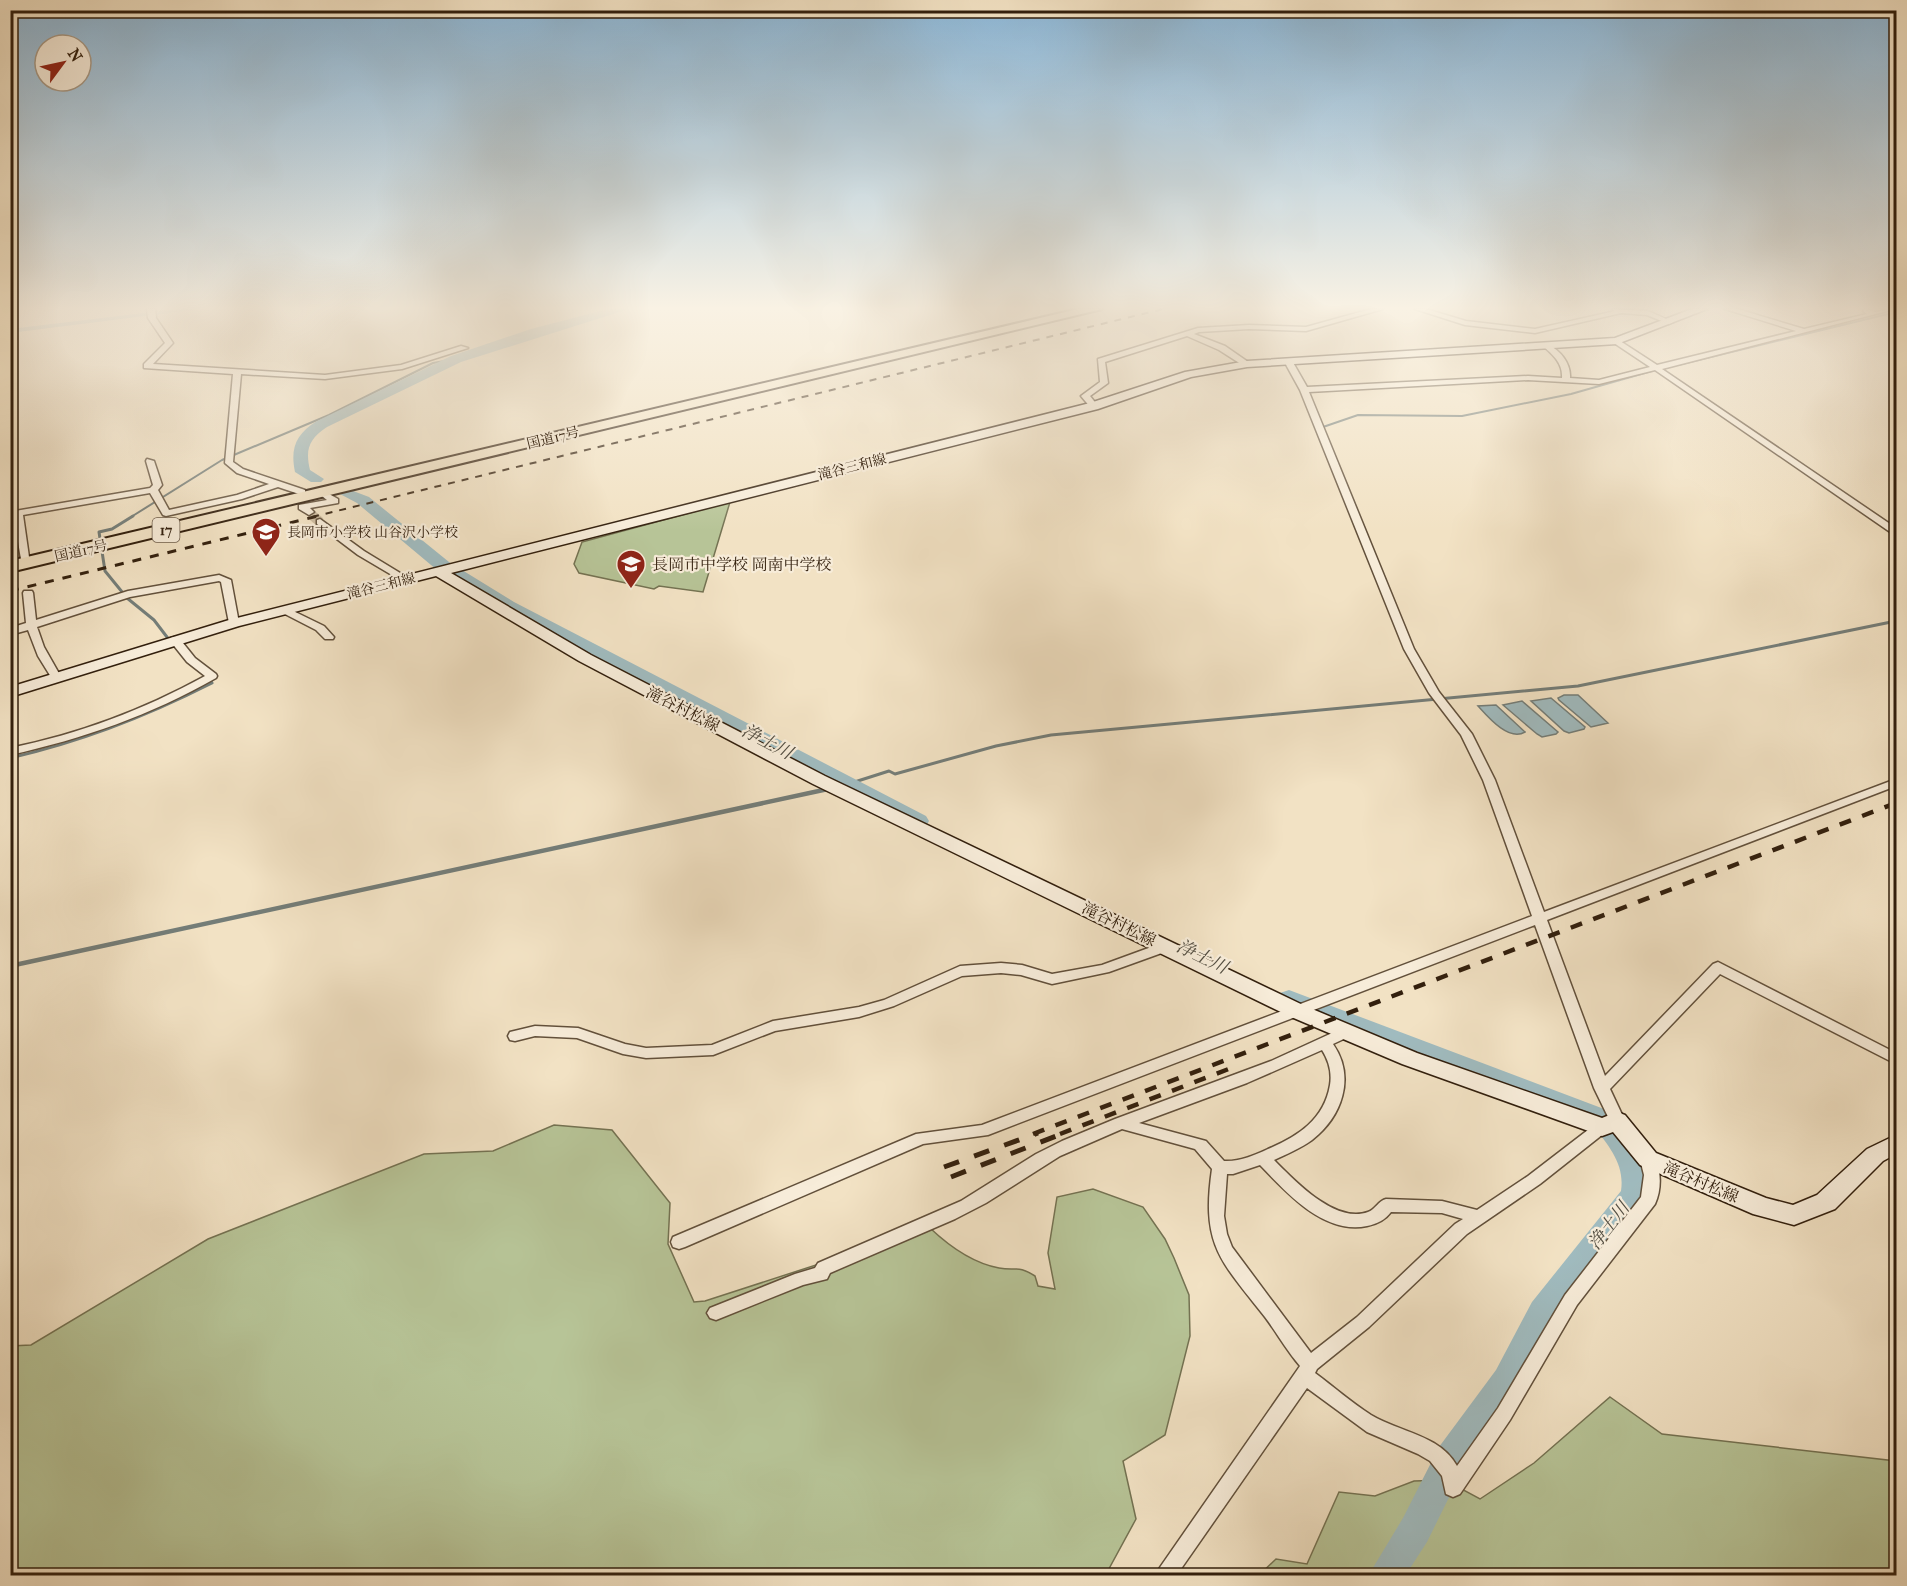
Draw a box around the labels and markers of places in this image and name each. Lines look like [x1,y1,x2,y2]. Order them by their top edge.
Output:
school or university icon: 長岡市小学校 山谷沢小学校 [250,516,282,558]
place label: 長岡市小学校 山谷沢小学校 [287,524,458,541]
school or university icon: 長岡市中学校 岡南中学校 [615,548,647,590]
place label: 長岡市中学校 岡南中学校 [652,555,831,574]

